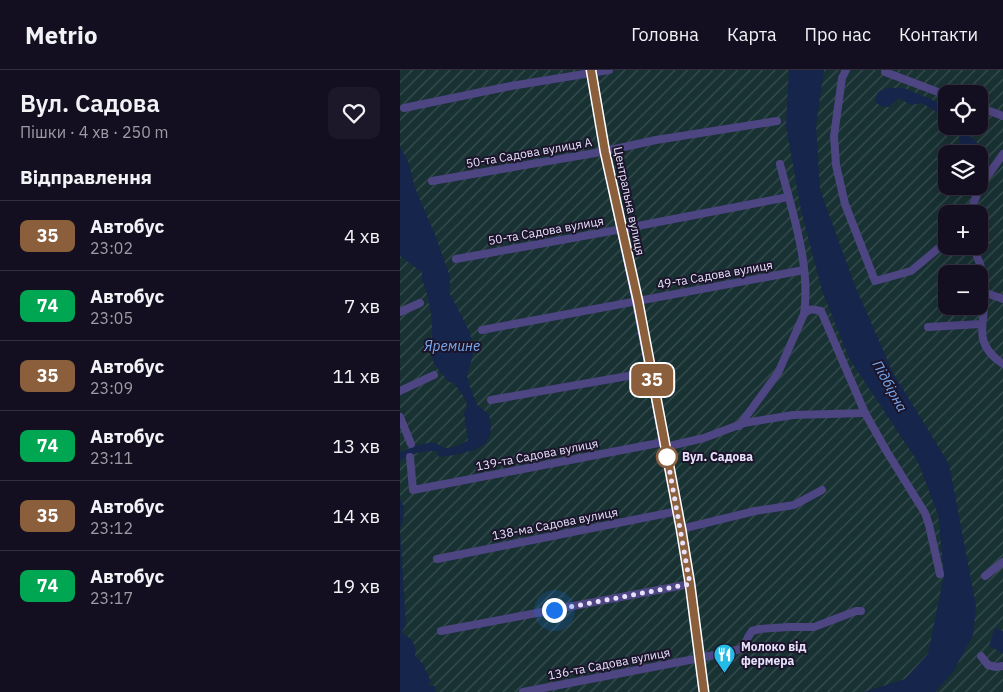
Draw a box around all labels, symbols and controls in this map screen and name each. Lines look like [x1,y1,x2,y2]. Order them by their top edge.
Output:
text: Metrio [25,19,97,51]
text: Головна [631,23,699,46]
text: Карта [727,23,777,46]
text: Про нас [805,23,871,46]
text: Контакти [899,23,978,46]
map controls [938,85,988,315]
button: locate [938,85,988,135]
text: Вул. Садова [20,87,160,119]
button: heart [328,87,380,139]
text: Пішки · 4 хв · 250 m [20,122,169,142]
street label: 50-та Садова вулиця А [465,134,593,171]
street label: Центральна вулиця [611,145,648,257]
button: layers [938,145,988,195]
text: Відправлення [20,165,152,189]
button: + [938,205,988,255]
street label: 50-та Садова вулиця [487,213,605,248]
text: Автобус [90,214,164,238]
text: 35 [37,224,58,247]
text: 4 хв [344,224,380,248]
text: 23:02 [90,238,133,258]
street label: 49-та Садова вулиця [656,257,774,292]
button: − [938,265,988,315]
text: Автобус [90,284,164,308]
text: 74 [37,294,58,317]
text: 7 хв [344,294,380,318]
text: 23:05 [90,308,133,328]
water label: Яремине [423,337,480,355]
text: Автобус [90,354,164,378]
water label: Підбірна [868,357,912,415]
text: 35 [37,364,58,387]
text: 11 хв [332,364,380,388]
line badge: 35 [630,364,674,396]
text: 35 [641,368,663,391]
text: 23:09 [90,378,133,398]
text: Автобус [90,424,164,448]
text: 74 [37,434,58,457]
text: 13 хв [332,434,380,458]
street label: 139-та Садова вулиця [474,435,599,474]
marker: Вул. Садова [656,446,678,468]
text: 23:11 [90,448,133,468]
place label: Вул. Садова [682,449,753,464]
text: Автобус [90,494,164,518]
text: 35 [37,504,58,527]
text: 14 хв [332,504,380,528]
street label: 138-ма Садова вулиця [491,504,619,543]
text: 23:12 [90,518,133,538]
text: Автобус [90,564,164,588]
text: 74 [37,574,58,597]
text: 19 хв [332,574,380,598]
text: 23:17 [90,588,133,608]
your location [542,598,567,623]
place label: Молоко від фермера [741,639,806,668]
restaurant icon: Молоко від фермера [713,642,737,673]
street label: 136-та Садова вулиця [546,644,671,683]

